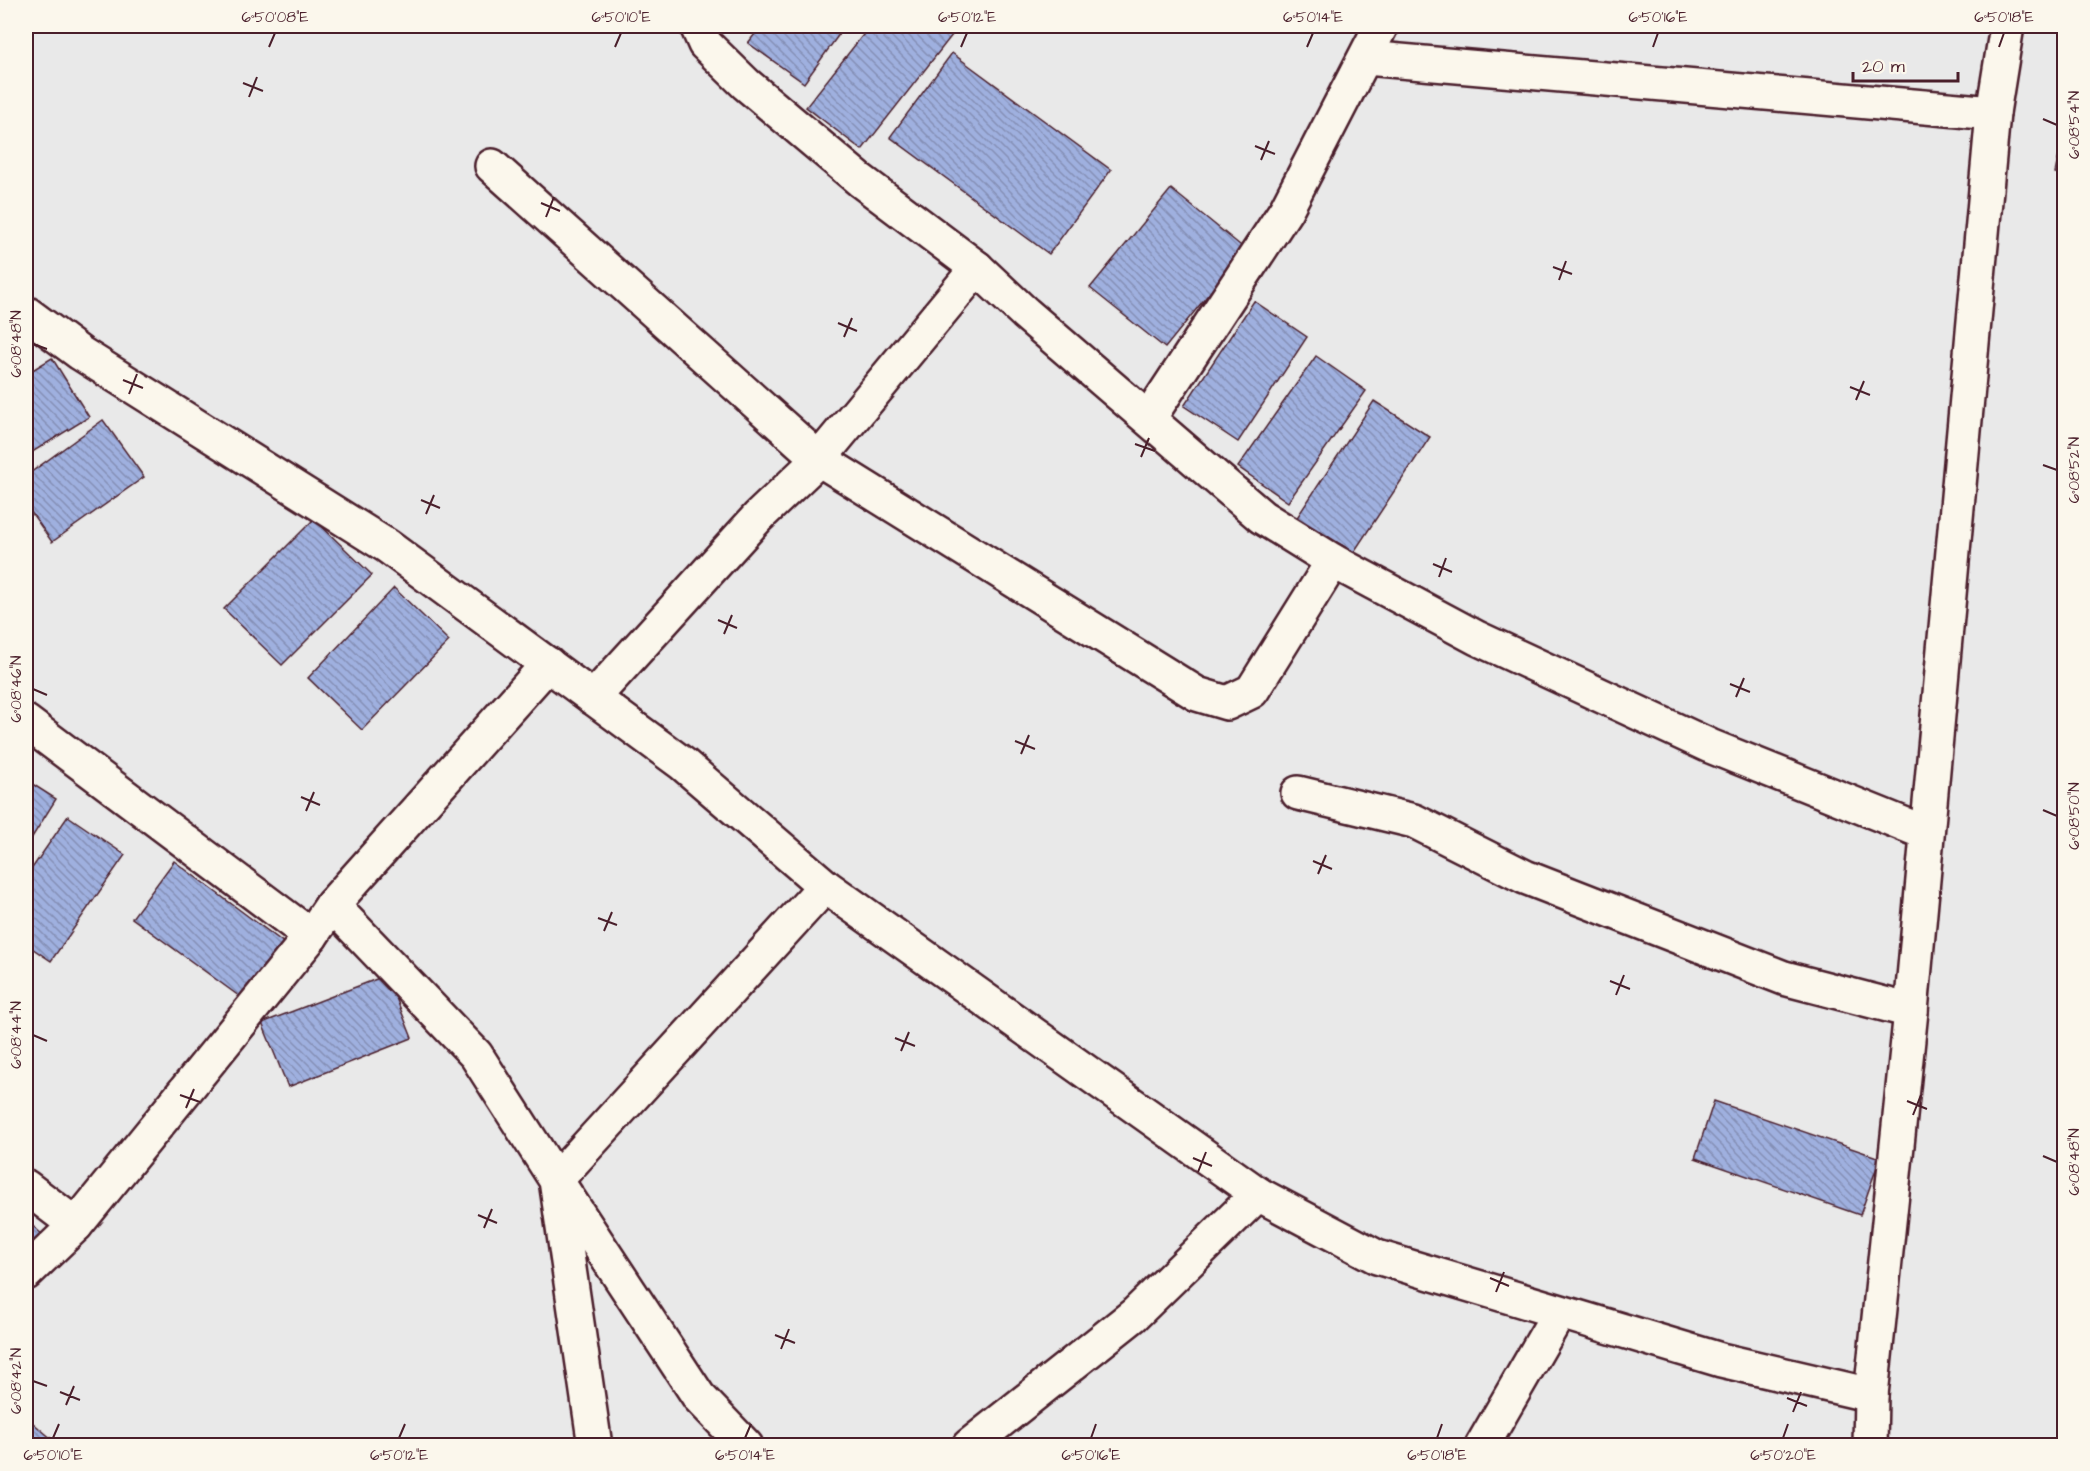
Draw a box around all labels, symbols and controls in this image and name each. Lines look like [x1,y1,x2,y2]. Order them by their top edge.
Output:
text: 6°50'08"E [242,7,309,28]
text: 6°50'10"E [591,7,651,28]
text: 6°50'12"E [938,7,996,28]
text: 6°50'14"E [1283,7,1343,28]
text: 6°50'16"E [1629,7,1688,28]
text: 6°50'18"E [1974,7,2034,28]
scale bar [1853,45,1958,83]
text: 20 m [1862,54,1905,79]
text: 6°08'54"N [2064,91,2085,159]
text: 6°08'48"N [6,310,27,378]
text: 6°08'52"N [2064,437,2085,503]
text: 6°08'46"N [6,656,27,722]
text: 6°08'50"N [2064,782,2085,850]
text: 6°08'44"N [6,1001,27,1069]
text: 6°08'48"N [2064,1128,2085,1196]
text: 6°08'42"N [6,1348,27,1414]
text: 6°50'10"E [23,1445,83,1466]
text: 6°50'12"E [370,1445,428,1466]
text: 6°50'14"E [715,1445,775,1466]
text: 6°50'16"E [1062,1445,1121,1466]
text: 6°50'18"E [1407,1445,1467,1466]
text: 6°50'20"E [1750,1445,1816,1466]

